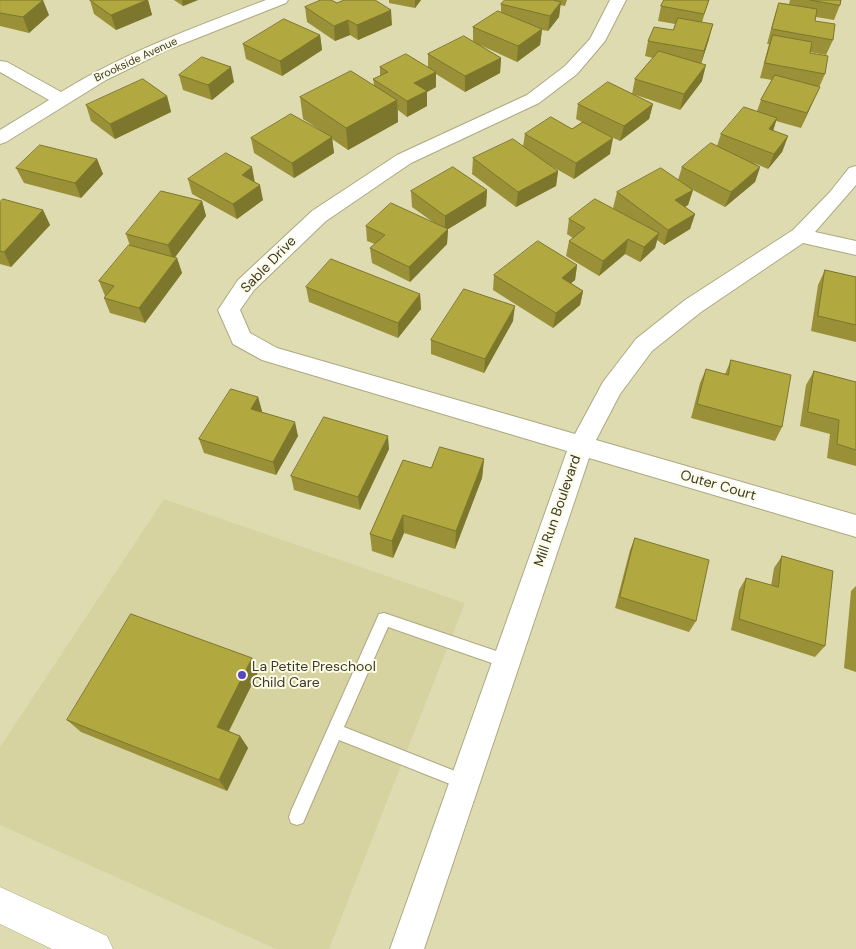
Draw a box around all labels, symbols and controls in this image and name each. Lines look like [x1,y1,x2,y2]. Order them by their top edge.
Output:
street label: Brookside Avenue [92,35,180,85]
street label: Sable Drive [238,233,300,297]
street label: Mill Run Boulevard [531,453,585,569]
street label: Outer Court [678,467,758,505]
place label: La Petite Preschool Child Care [252,659,376,692]
marker: La Petite Preschool Child Care [236,669,248,681]

